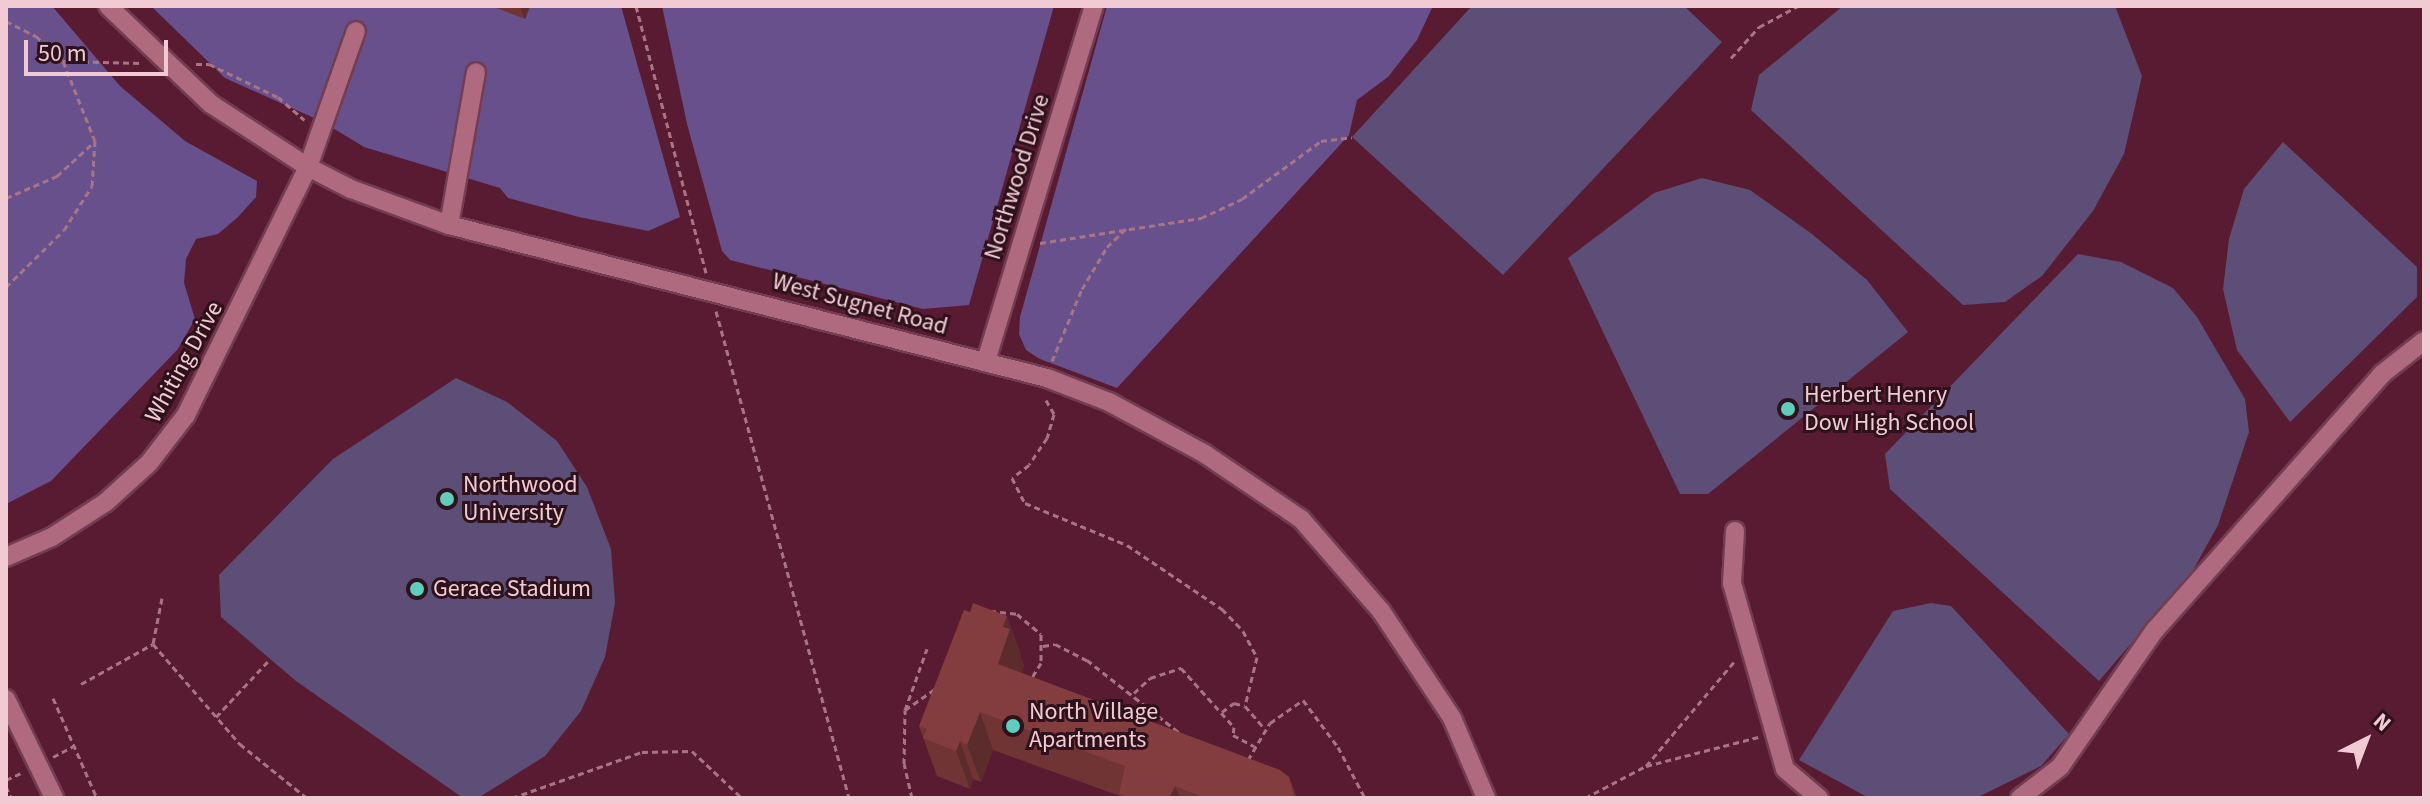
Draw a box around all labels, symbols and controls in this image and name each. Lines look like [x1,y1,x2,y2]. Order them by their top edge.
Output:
scale bar [28,24,172,74]
text: 50 m [38,36,87,71]
street label: Northwood Drive [978,91,1056,263]
street label: West Sugnet Road [769,267,951,341]
street label: Whiting Drive [139,296,229,428]
place label: Herbert Henry Dow High School [1804,381,1974,437]
marker: Herbert Henry Dow High School [1779,400,1797,418]
place label: Northwood University [463,471,578,527]
marker: Northwood University [438,490,456,508]
place label: Gerace Stadium [433,575,591,603]
marker: Gerace Stadium [408,580,426,598]
place label: North Village Apartments [1029,698,1158,754]
north arrow [2326,700,2406,780]
text: N [2366,705,2398,739]
marker: North Village Apartments [1004,717,1022,735]

